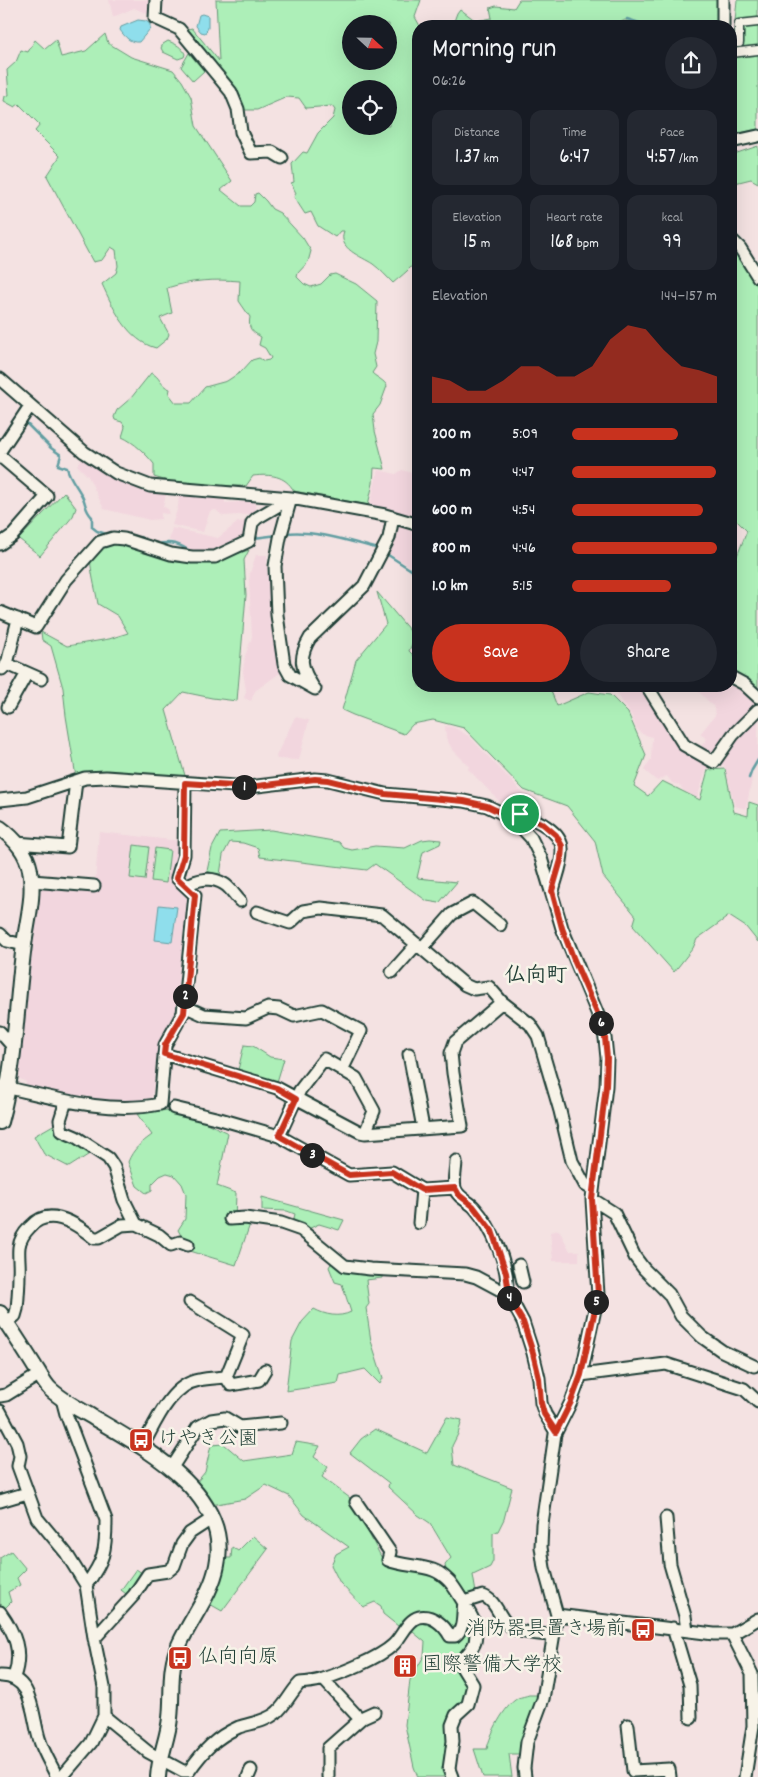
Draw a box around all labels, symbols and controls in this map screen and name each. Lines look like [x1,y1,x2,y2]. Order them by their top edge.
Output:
north arrow [342,15,398,70]
map controls [342,15,397,135]
text: Morning run [432,31,556,71]
button: share [665,37,717,89]
text: 06:26 [432,70,466,93]
button: locate [342,80,397,135]
text: Distance [454,123,500,143]
text: Time [563,123,586,143]
text: Pace [660,123,685,143]
text: 1.37 [455,143,480,173]
text: 6:47 [559,143,590,173]
text: 4:57 [646,143,676,173]
text: km [480,149,499,169]
text: /km [676,149,698,169]
text: Elevation [452,208,501,228]
text: Heart rate [546,208,603,228]
text: kcal [662,208,683,228]
text: 15 [463,228,478,258]
text: 168 [550,228,573,258]
text: 99 [663,228,682,258]
text: m [478,234,490,254]
text: bpm [573,234,599,254]
text: Elevation [432,285,488,308]
text: 144–157 m [661,285,717,308]
text: 200 m [432,423,471,446]
text: 5:09 [512,423,538,446]
text: 400 m [432,461,471,484]
text: 4:47 [512,461,534,484]
text: 600 m [432,499,472,522]
text: 4:54 [512,499,535,522]
text: 800 m [432,537,471,560]
text: 4:46 [512,537,536,560]
text: 1.0 km [432,575,468,598]
text: 5:15 [512,575,533,598]
button: Save [432,624,570,682]
button: Share [580,624,717,682]
pin: 1 [232,774,256,800]
text: 1 [243,777,246,797]
pin [499,793,541,835]
icon: arrive [506,800,534,828]
district label: 仏向町 [505,962,568,992]
pin: 2 [172,984,198,1008]
text: 2 [182,986,189,1006]
pin: 6 [588,1010,614,1036]
text: 6 [598,1013,605,1033]
pin: 3 [300,1142,324,1168]
text: 3 [309,1145,316,1165]
pin: 4 [496,1286,522,1310]
text: 4 [507,1288,512,1308]
pin: 5 [584,1290,608,1314]
text: 5 [593,1292,600,1312]
place label: けやき公園 [158,1426,258,1454]
bus stop icon: けやき公園 [128,1427,154,1453]
place label: 消防器具置き場前 [466,1616,626,1644]
bus stop icon: 消防器具置き場前 [630,1617,656,1643]
place label: 仏向向原 [198,1644,278,1672]
bus stop icon: 仏向向原 [167,1645,193,1671]
place label: 国際警備大学校 [422,1652,562,1680]
building icon: 国際警備大学校 [392,1653,418,1679]

